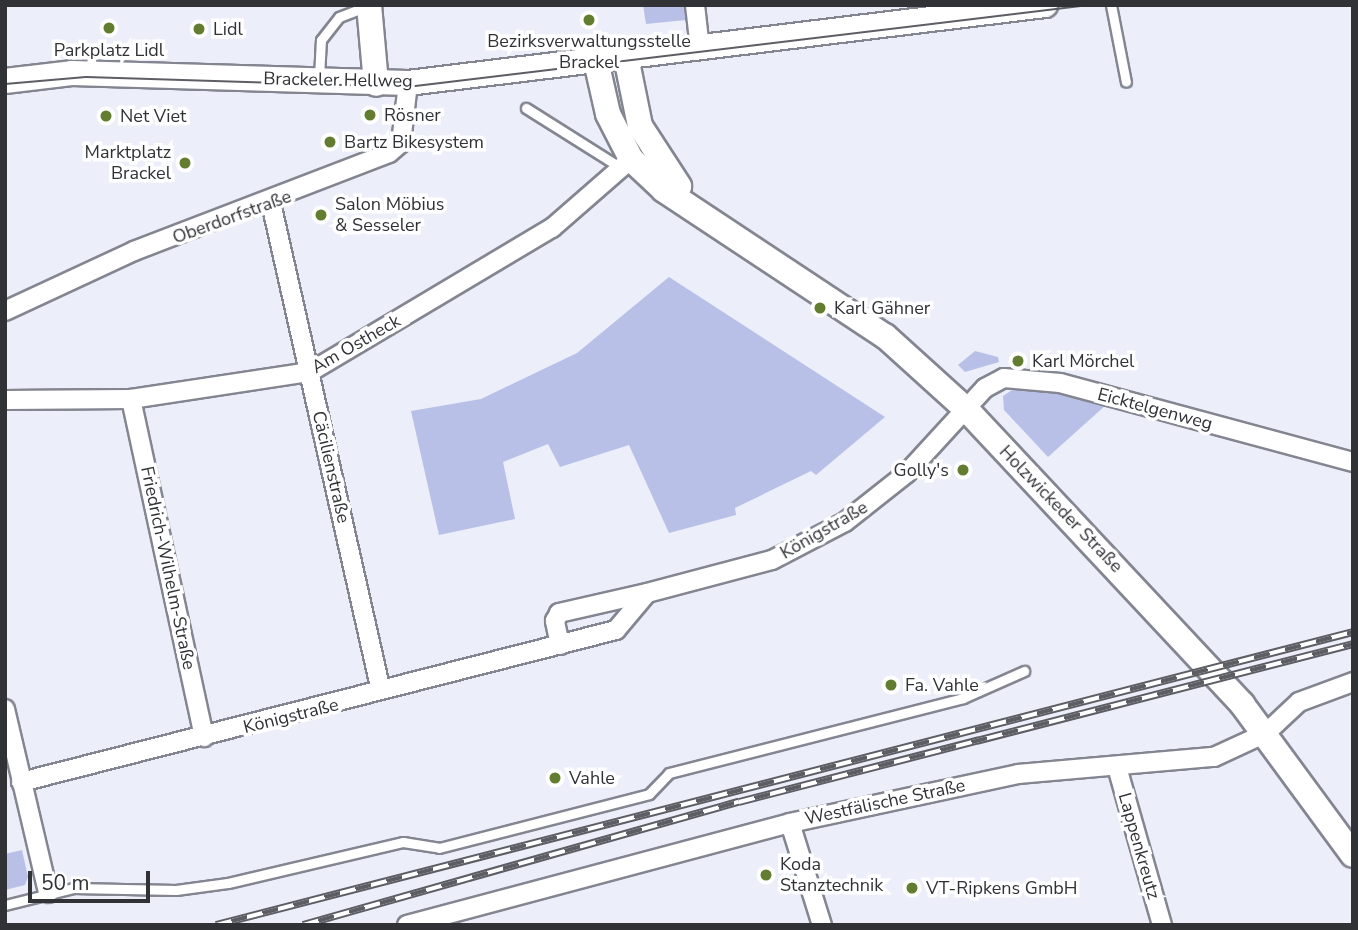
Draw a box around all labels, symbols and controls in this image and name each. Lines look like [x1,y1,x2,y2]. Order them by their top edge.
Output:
marker: Bezirksverwaltungsstelle Brackel [581,12,597,28]
place label: Lidl [213,18,243,40]
marker: Parkplatz Lidl [101,20,117,36]
marker: Lidl [191,21,207,37]
place label: Bezirksverwaltungsstelle Brackel [487,31,691,74]
place label: Parkplatz Lidl [54,39,164,61]
street label: Brackeler Hellweg [263,68,413,92]
place label: Rösner [384,104,441,126]
place label: Net Viet [120,105,186,127]
marker: Rösner [362,107,378,123]
marker: Net Viet [98,108,114,124]
place label: Bartz Bikesystem [344,131,484,153]
marker: Bartz Bikesystem [322,134,338,150]
place label: Marktplatz Brackel [85,142,171,184]
marker: Marktplatz Brackel [177,155,193,171]
street label: Oberdorfstraße [170,185,294,249]
place label: Salon Möbius & Sesseler [335,194,445,236]
marker: Salon Möbius & Sesseler [313,207,329,223]
place label: Karl Gähner [834,297,930,319]
marker: Karl Gähner [812,300,828,316]
street label: Am Ostheck [308,310,404,378]
place label: Karl Mörchel [1032,350,1134,372]
marker: Karl Mörchel [1010,353,1026,369]
street label: Eicktelgenweg [1095,383,1215,435]
street label: Cäcilienstraße [308,409,354,525]
street label: Holzwickeder Straße [995,441,1127,577]
place label: Golly's [894,459,949,481]
marker: Golly's [955,462,971,478]
street label: Friedrich-Wilhelm-Straße [136,464,200,672]
street label: Königstraße [776,496,872,564]
place label: Fa. Vahle [905,674,979,696]
marker: Fa. Vahle [883,677,899,693]
street label: Königstraße [241,694,341,738]
place label: Vahle [569,767,615,789]
marker: Vahle [547,770,563,786]
street label: Westfälische Straße [803,774,967,830]
street label: Lappenkreutz [1113,790,1165,902]
place label: Koda Stanztechnik [780,854,883,896]
scale bar [32,856,154,900]
marker: Koda Stanztechnik [758,867,774,883]
text: 50 m [41,869,90,897]
place label: VT-Ripkens GmbH [926,877,1077,899]
marker: VT-Ripkens GmbH [904,880,920,896]

